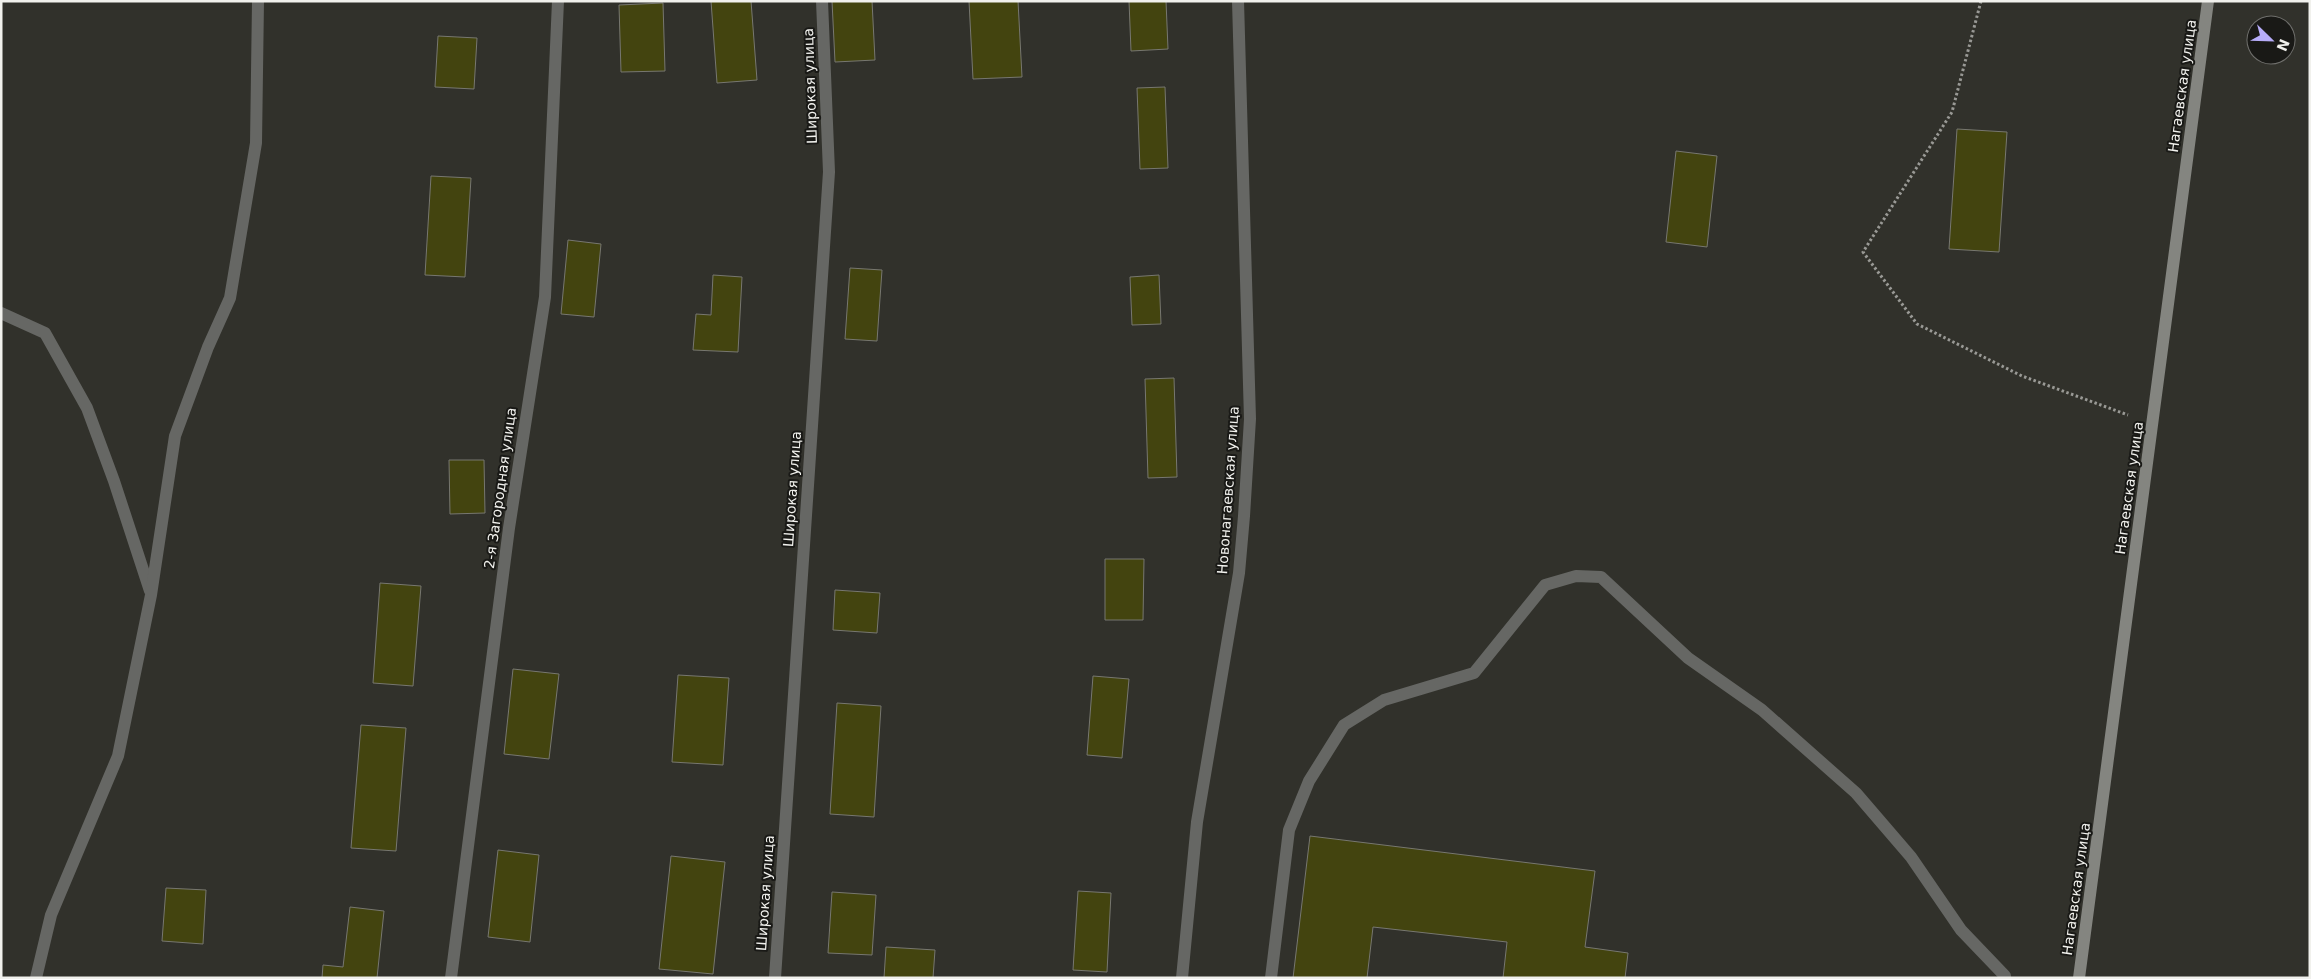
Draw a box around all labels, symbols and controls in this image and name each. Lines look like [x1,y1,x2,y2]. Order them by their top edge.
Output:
north arrow [2246,15,2296,65]
street label: Нагаевская улица [2165,19,2199,153]
street label: Широкая улица [800,28,820,144]
text: N [2273,37,2293,54]
street label: Новонагаевская улица [1214,405,1242,575]
street label: 2-я Загородная улица [481,406,519,570]
street label: Нагаевская улица [2112,421,2146,555]
street label: Широкая улица [780,431,804,547]
street label: Нагаевская улица [2059,822,2093,956]
street label: Широкая улица [753,835,777,951]

